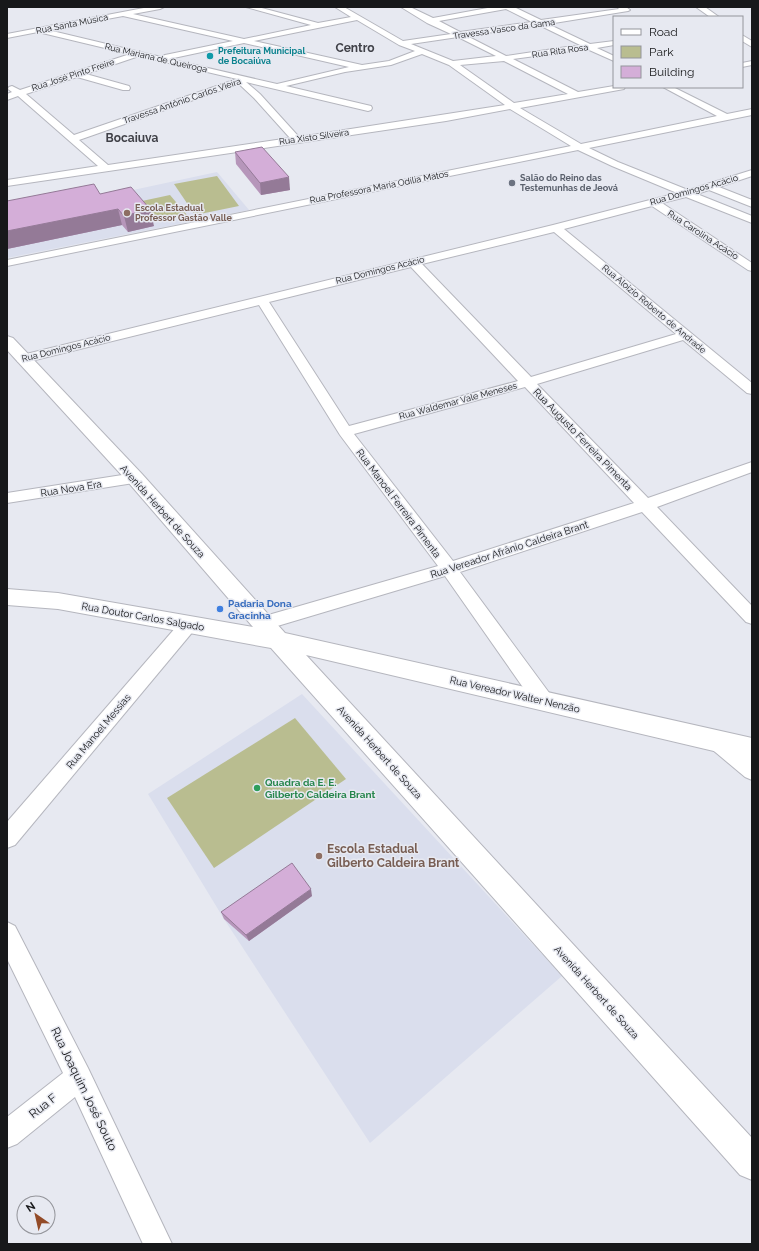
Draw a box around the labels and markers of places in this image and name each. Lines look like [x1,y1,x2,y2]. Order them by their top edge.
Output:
place label: Prefeitura Municipal de Bocaiúva [218,46,305,66]
marker: Prefeitura Municipal de Bocaiúva [205,51,215,61]
place label: Salão do Reino das Testemunhas de Jeová [520,173,618,193]
marker: Salão do Reino das Testemunhas de Jeová [507,178,517,188]
place label: Escola Estadual Professor Gastão Valle [135,203,232,223]
marker: Escola Estadual Professor Gastão Valle [122,208,132,218]
place label: Padaria Dona Gracinha [228,598,292,621]
marker: Padaria Dona Gracinha [215,604,225,614]
place label: Quadra da E. E. Gilberto Caldeira Brant [265,777,376,800]
marker: Quadra da E. E. Gilberto Caldeira Brant [252,783,262,793]
place label: Escola Estadual Gilberto Caldeira Brant [327,842,460,870]
marker: Escola Estadual Gilberto Caldeira Brant [314,851,324,861]

